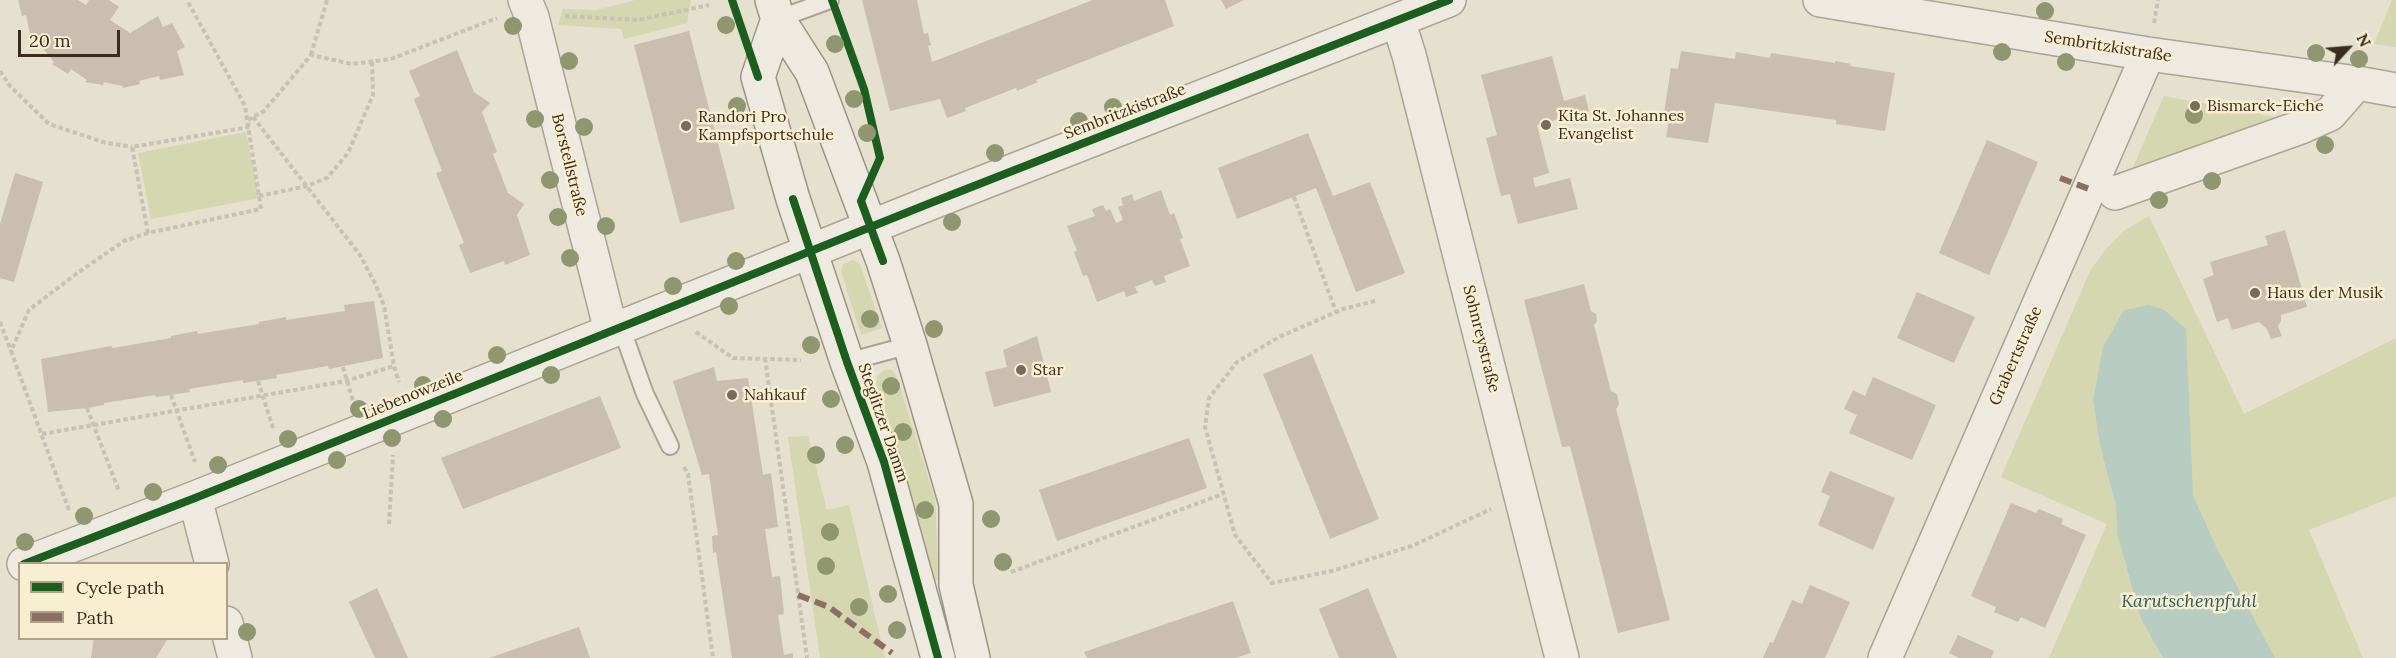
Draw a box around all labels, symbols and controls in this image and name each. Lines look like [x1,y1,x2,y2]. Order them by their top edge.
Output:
scale bar [21,18,123,56]
north arrow [2318,18,2378,78]
street label: Sembritzkistraße [2043,27,2173,67]
text: 20 m [29,29,71,52]
text: N [2352,30,2376,50]
street label: Sembritzkistraße [1061,80,1189,144]
place label: Bismarck-Eiche [2207,96,2324,116]
marker: Bismarck-Eiche [2188,99,2202,113]
place label: Kita St. Johannes Evangelist [1558,106,1684,144]
place label: Randori Pro Kampfsportschule [698,107,834,145]
street label: Borstellstraße [547,112,591,218]
marker: Kita St. Johannes Evangelist [1539,118,1553,132]
marker: Randori Pro Kampfsportschule [679,119,693,133]
street label: Sohnreystraße [1458,283,1504,395]
place label: Haus der Musik [2267,283,2383,303]
marker: Haus der Musik [2248,286,2262,300]
street label: Grabertstraße [1986,303,2046,409]
place label: Star [1033,360,1063,380]
street label: Steglitzer Damm [854,361,912,485]
marker: Star [1014,363,1028,377]
street label: Liebenowzeile [360,366,466,424]
place label: Nahkauf [744,385,806,405]
marker: Nahkauf [725,388,739,402]
legend [18,562,228,640]
text: Cycle path [76,576,165,599]
water label: Karutschenpfuhl [2121,591,2257,613]
text: Path [76,606,114,629]

